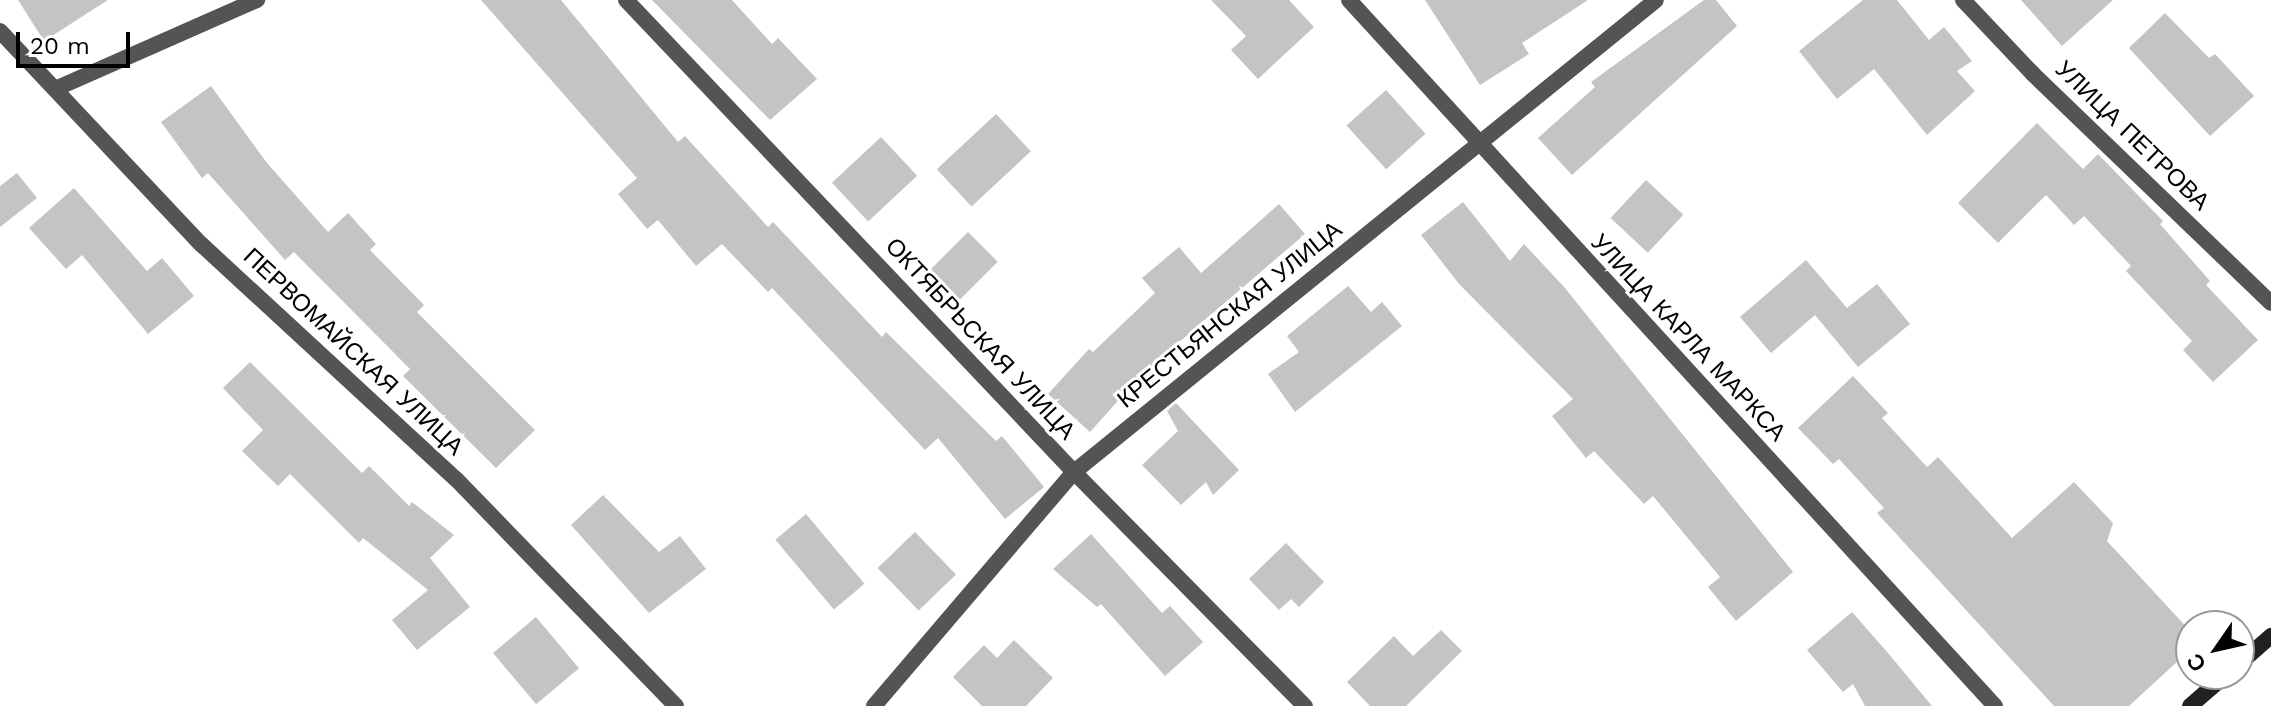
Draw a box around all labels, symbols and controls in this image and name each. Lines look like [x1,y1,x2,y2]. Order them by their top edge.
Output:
scale bar [20,16,134,66]
text: 20 m [30,32,90,60]
street label: УЛИЦА ПЕТРОВА [2049,55,2215,217]
street label: КРЕСТЬЯНСКАЯ УЛИЦА [1112,216,1348,414]
street label: УЛИЦА КАРЛА МАРКСА [1585,229,1791,447]
street label: ОКТЯБРЬСКАЯ УЛИЦА [879,232,1081,446]
street label: ПЕРВОМАЙСКАЯ УЛИЦА [237,242,469,462]
north arrow [2175,610,2255,690]
text: С [2182,649,2211,676]

